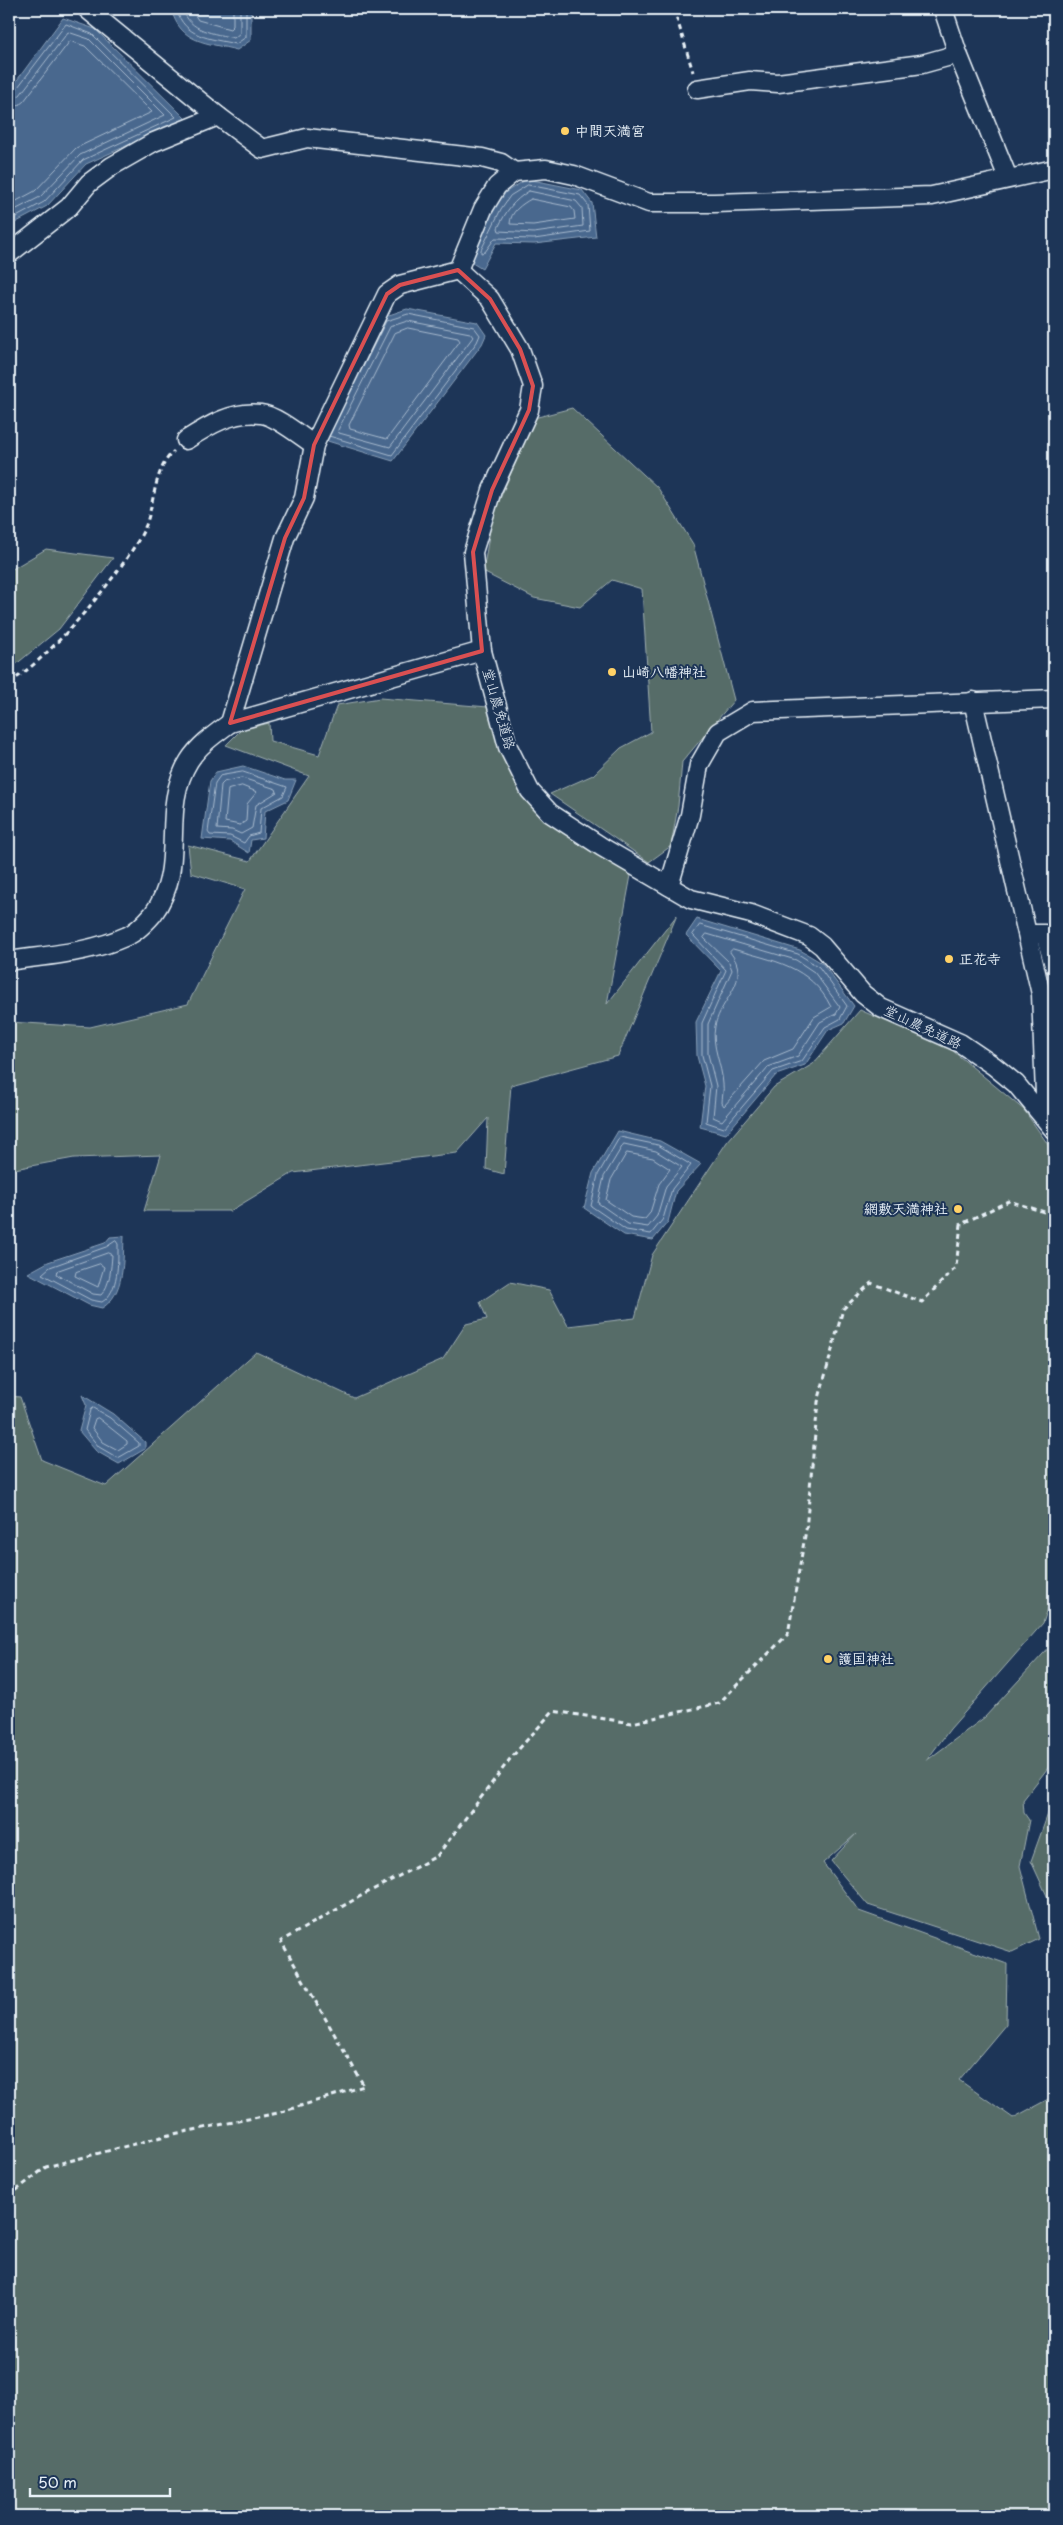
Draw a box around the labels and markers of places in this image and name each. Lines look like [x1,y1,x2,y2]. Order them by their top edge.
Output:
place label: 中間天満宮 [575,120,645,141]
marker: 中間天満宮 [559,125,571,137]
place label: 山崎八幡神社 [622,661,706,682]
marker: 山崎八幡神社 [606,666,618,678]
place label: 正花寺 [959,948,1001,969]
marker: 正花寺 [943,953,955,965]
place label: 網敷天満神社 [864,1198,948,1219]
marker: 網敷天満神社 [952,1203,964,1215]
place label: 護国神社 [838,1648,894,1669]
marker: 護国神社 [822,1653,834,1665]

